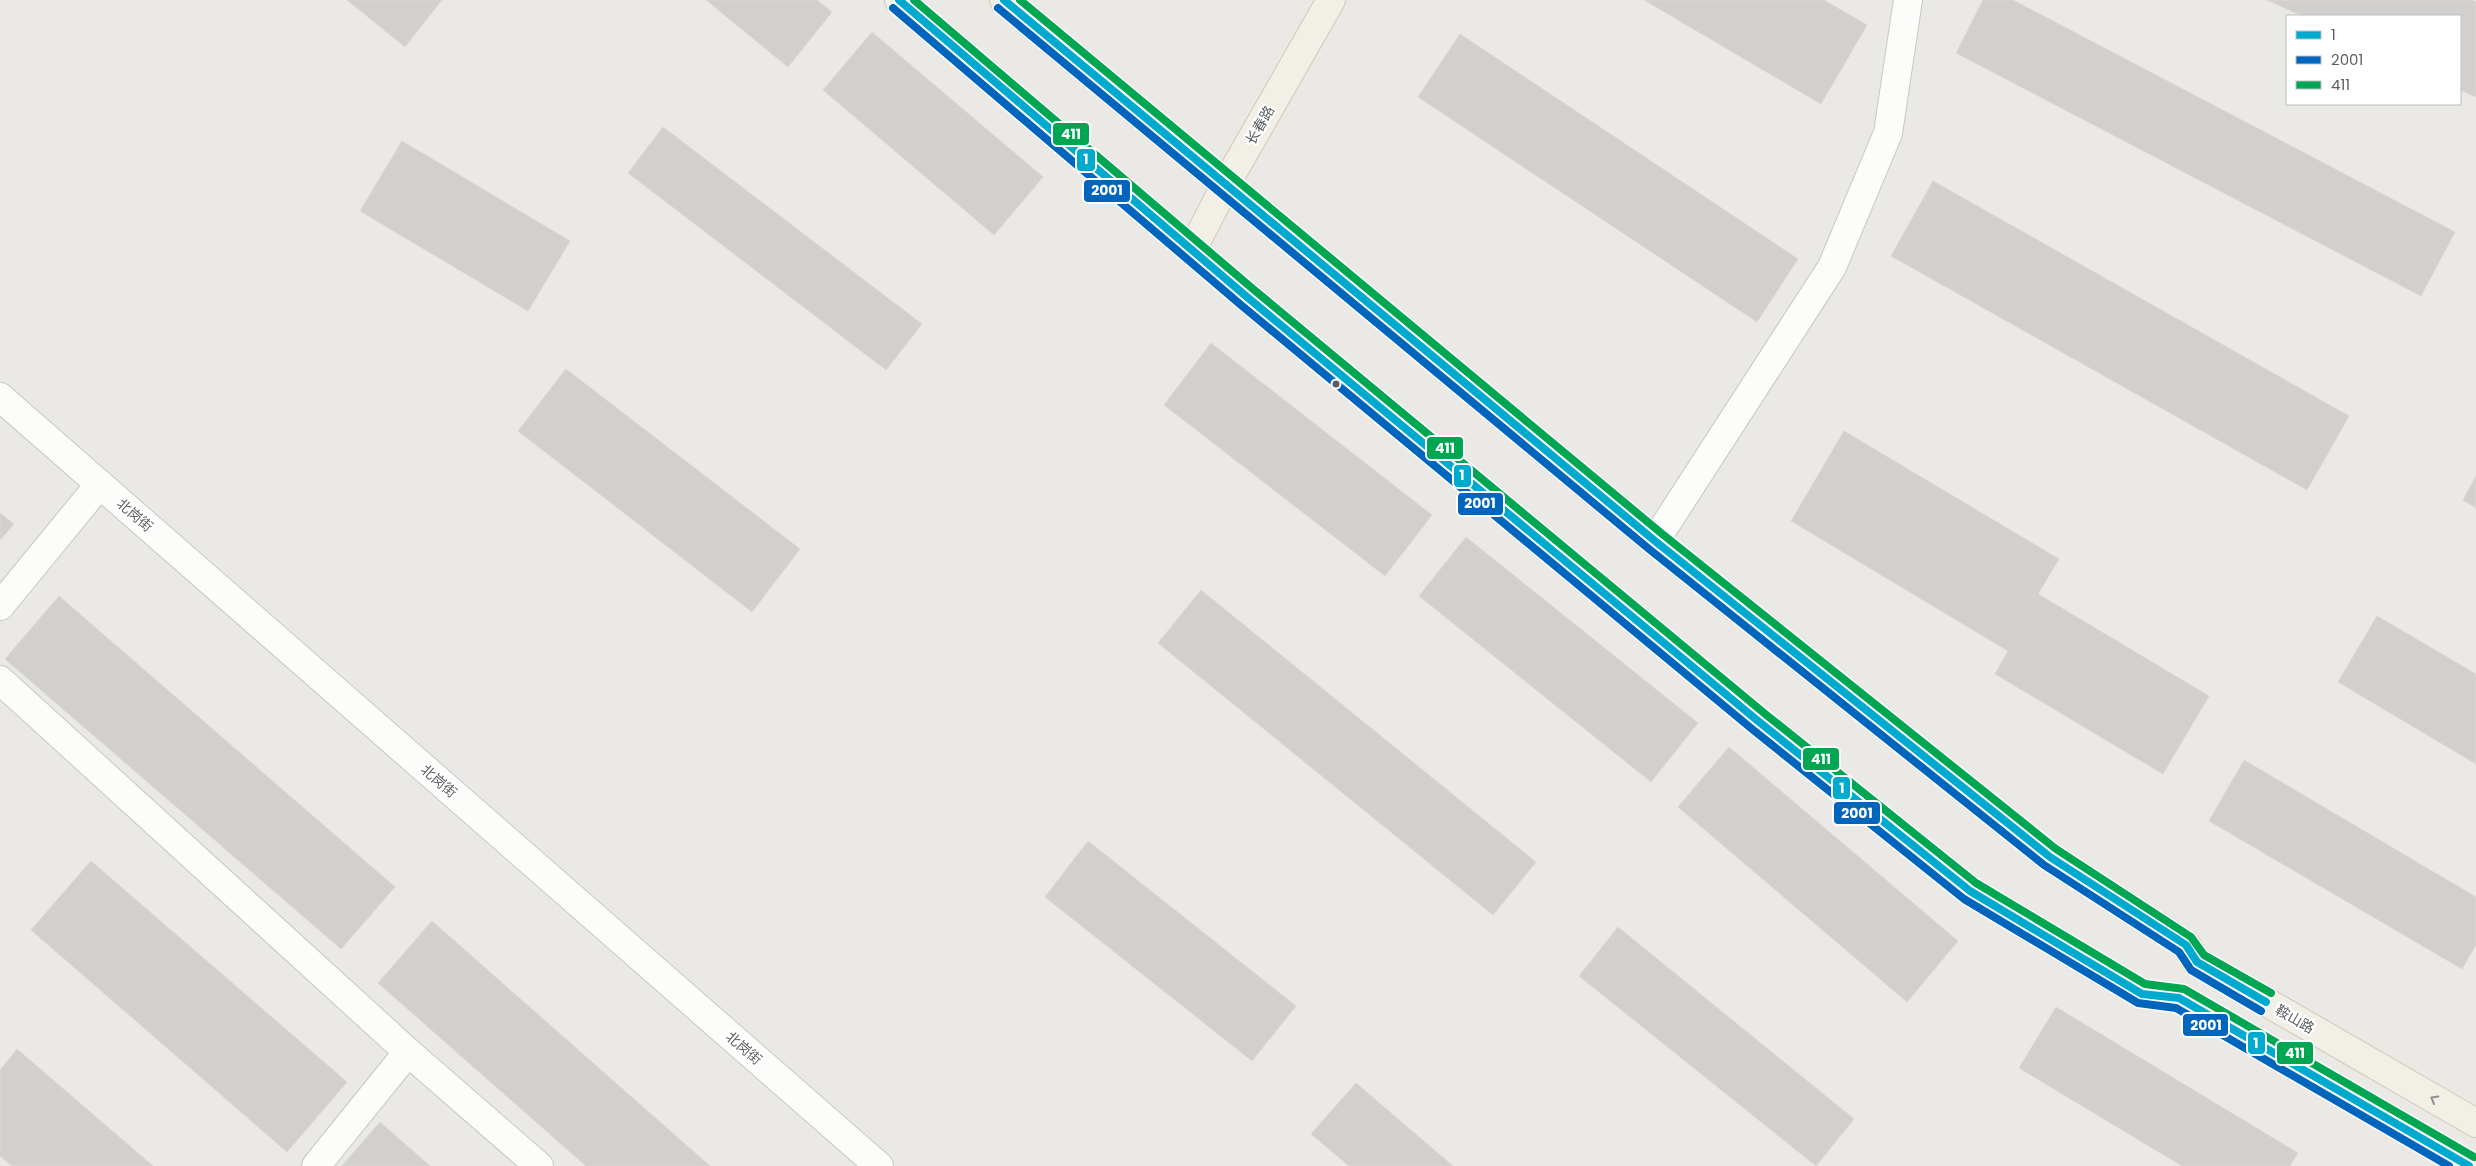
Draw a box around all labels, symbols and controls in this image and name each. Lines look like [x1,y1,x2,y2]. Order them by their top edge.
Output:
legend [2286,15,2461,105]
text: 1 [2331,24,2336,45]
text: 2001 [2331,49,2363,70]
text: 411 [2331,74,2350,95]
street label: 长春路 [1241,102,1279,148]
line badge: 411 [1052,122,1090,146]
text: 411 [1061,124,1081,144]
line badge: 1 [1076,148,1096,172]
text: 1 [1083,149,1089,169]
line badge: 2001 [1083,179,1131,203]
text: 2001 [1091,180,1123,200]
unlabelled marker [1331,379,1341,389]
line badge: 411 [1426,436,1464,460]
text: 411 [1435,438,1455,458]
line badge: 1 [1453,464,1472,488]
text: 1 [1459,465,1465,485]
line badge: 2001 [1457,492,1504,516]
text: 2001 [1464,493,1496,513]
street label: 北岗街 [113,494,157,536]
line badge: 411 [1802,747,1840,771]
text: 411 [1811,749,1831,769]
street label: 北岗街 [417,760,461,802]
line badge: 1 [1832,776,1851,800]
text: 1 [1839,778,1845,798]
line badge: 2001 [1833,801,1881,825]
text: 2001 [1841,803,1873,823]
street label: 鞍山路 [2272,1000,2318,1038]
line badge: 2001 [2182,1013,2229,1037]
text: 2001 [2190,1015,2222,1035]
street label: 北岗街 [722,1027,766,1069]
line badge: 1 [2247,1031,2266,1055]
text: 1 [2253,1033,2259,1053]
line badge: 411 [2276,1041,2314,1065]
text: 411 [2285,1043,2305,1063]
one-way arrow [2430,1095,2439,1105]

